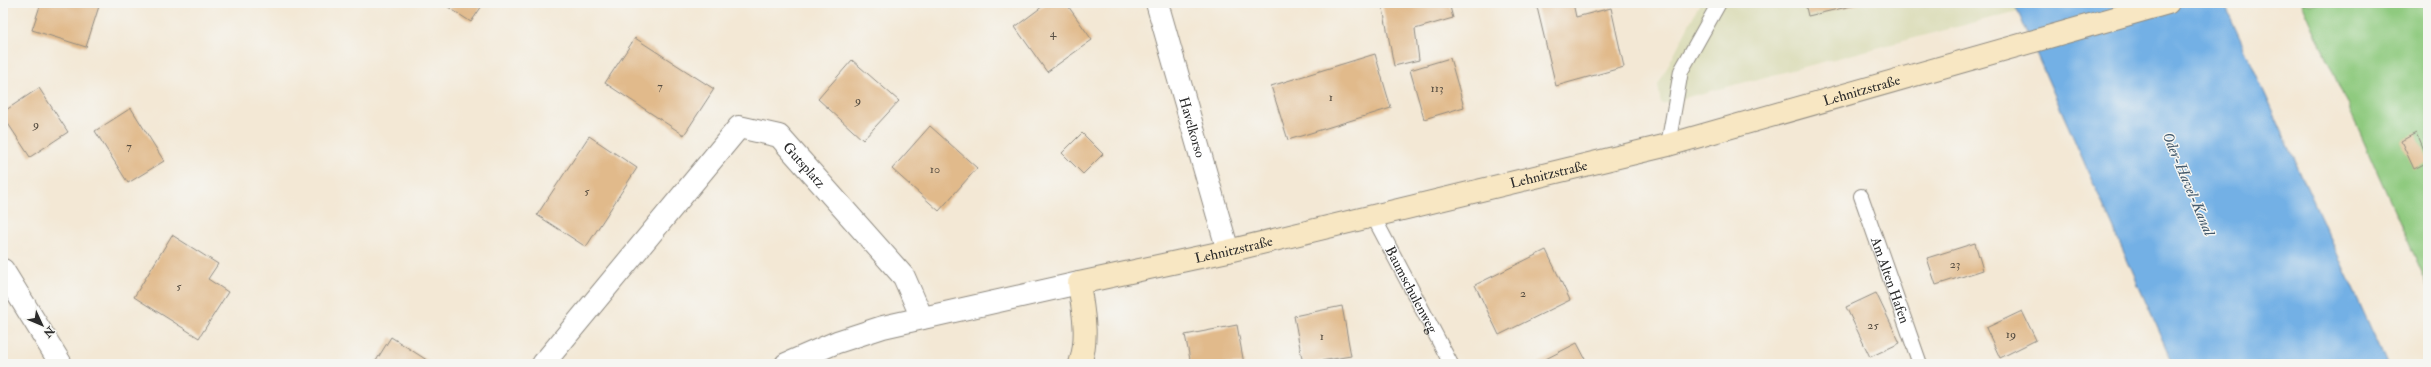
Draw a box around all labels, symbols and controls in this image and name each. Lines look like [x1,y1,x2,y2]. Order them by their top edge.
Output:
house number: 4 [1050,26,1057,41]
street label: Lehnitzstraße [1821,71,1902,109]
house number: 7 [657,79,663,94]
house number: 113 [1430,81,1444,96]
house number: 1 [1329,90,1333,105]
house number: 9 [854,93,861,108]
street label: Havelkorso [1176,95,1209,160]
house number: 9 [32,117,39,132]
water label: Oder-Havel-Kanal [2158,129,2219,240]
street label: Gutsplatz [780,138,830,192]
house number: 7 [126,139,132,154]
street label: Lehnitzstraße [1508,156,1589,191]
house number: 10 [930,162,940,177]
house number: 5 [584,184,590,199]
street label: Lehnitzstraße [1193,232,1274,266]
street label: Am Alten Hafen [1867,234,1914,325]
street label: Baumschulenweg [1382,243,1442,337]
house number: 23 [1950,257,1960,272]
house number: 5 [176,279,182,294]
house number: 2 [1520,286,1526,301]
north arrow [22,305,62,345]
house number: 25 [1867,318,1879,333]
text: N [40,323,58,340]
house number: 19 [2006,327,2016,342]
house number: 1 [1320,329,1324,344]

